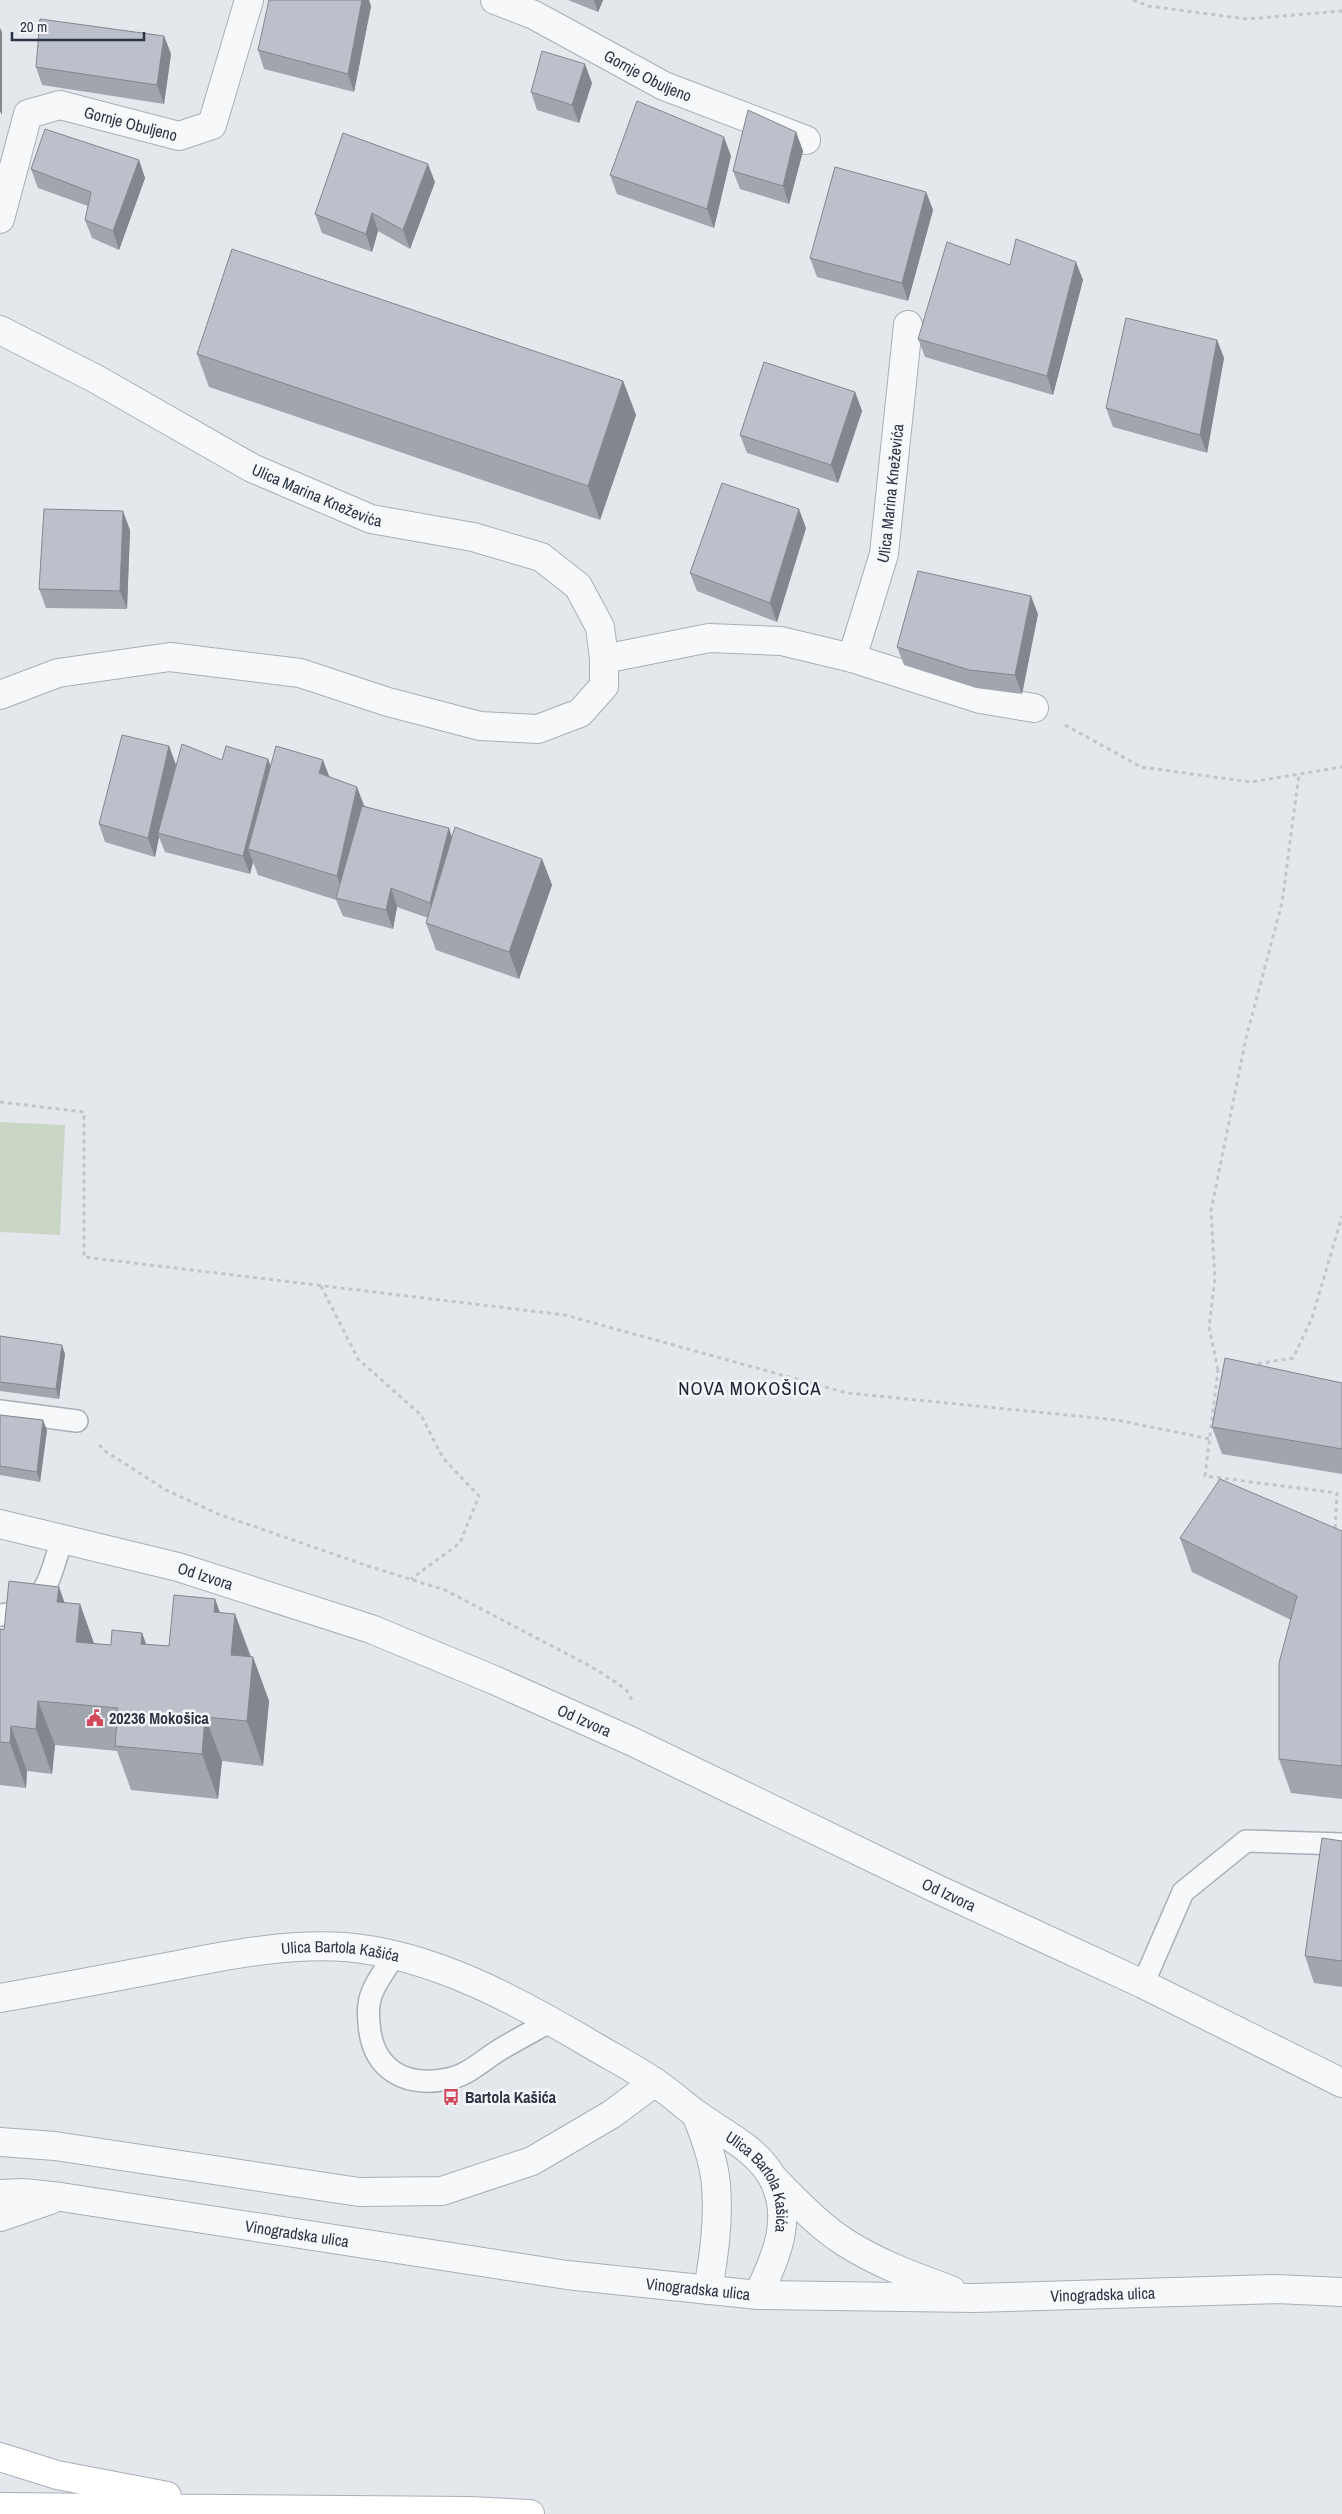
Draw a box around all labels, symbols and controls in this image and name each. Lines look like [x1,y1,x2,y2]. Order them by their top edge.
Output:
scale bar [12,10,145,42]
text: 20 m [20,16,47,37]
street label: Gornje Obuljeno [600,44,695,107]
street label: Gornje Obuljeno [82,101,180,146]
street label: Ulica Marina Kneževića [871,422,909,565]
street label: Ulica Marina Kneževića [249,458,384,532]
district label: NOVA MOKOŠICA [678,1375,822,1401]
street label: Od Izvora [175,1557,237,1595]
street label: Od Izvora [554,1699,616,1742]
place label: 20236 Mokošica [109,1707,210,1729]
public building icon: 20236 Mokošica [85,1708,105,1728]
street label: Od Izvora [918,1872,980,1917]
street label: Ulica Bartola Kašića [280,1935,402,1967]
place label: Bartola Kašića [465,2086,557,2108]
bus stop icon: Bartola Kašića [441,2087,461,2107]
street label: Ulica Bartola Kašića [722,2126,793,2234]
street label: Vinogradska ulica [243,2215,351,2252]
street label: Vinogradska ulica [645,2272,752,2305]
street label: Vinogradska ulica [1050,2282,1156,2307]

